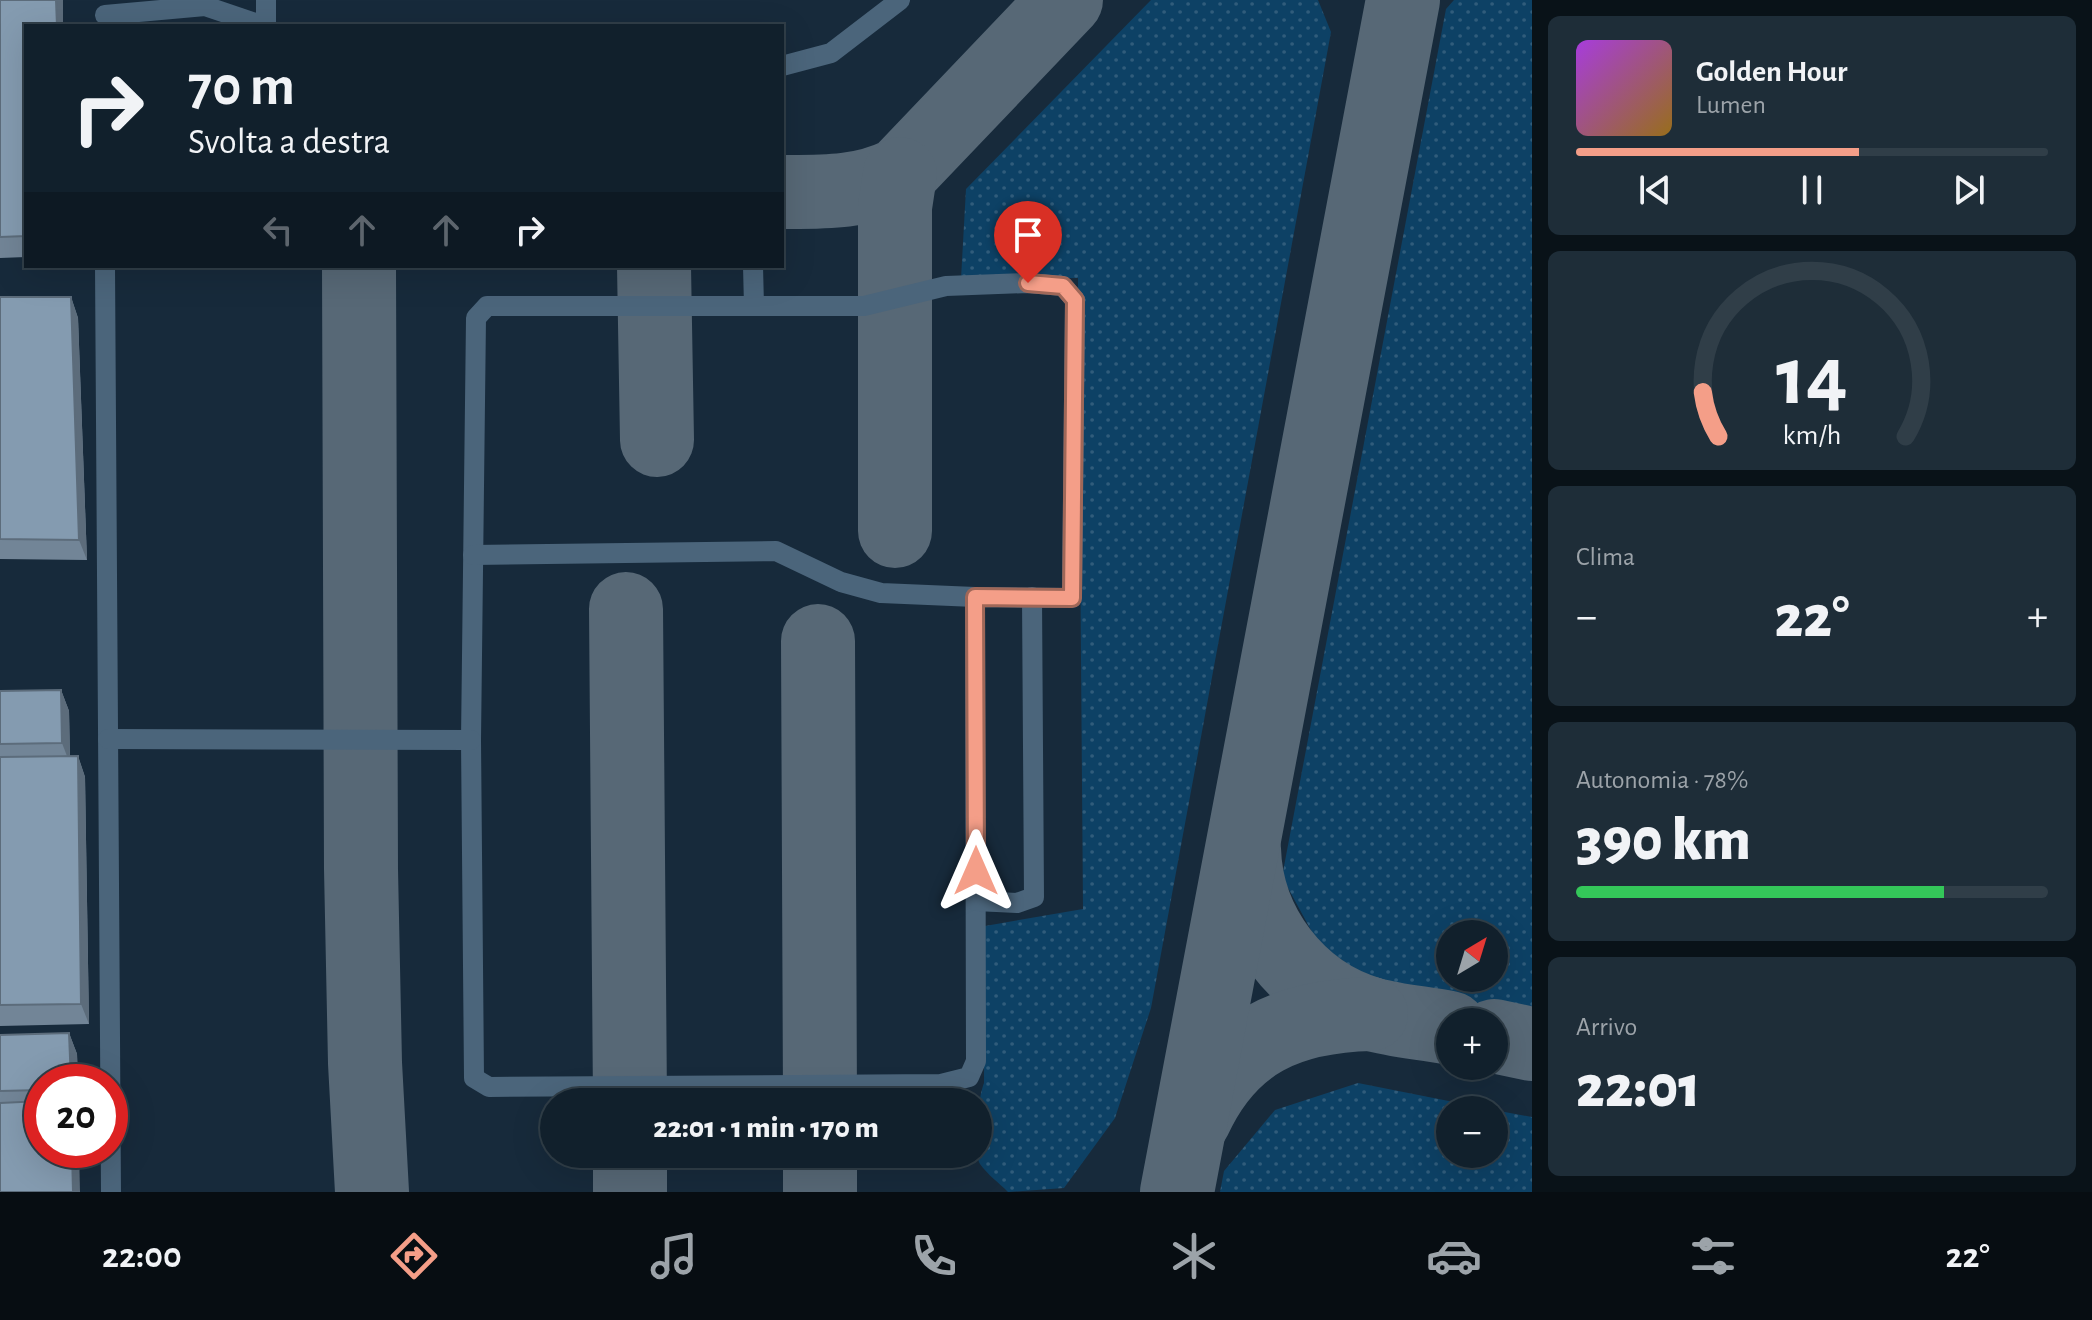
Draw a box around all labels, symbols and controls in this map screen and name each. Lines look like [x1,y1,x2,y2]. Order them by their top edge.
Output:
icon: right [56,56,160,160]
text: Golden Hour [1696,57,1848,87]
text: 70 m [188,59,295,115]
text: Lumen [1696,92,1766,118]
text: Svolta a destra [188,124,390,160]
icon: previous [1633,168,1677,212]
icon: pause [1790,168,1834,212]
icon: next [1947,168,1991,212]
pin [994,201,1062,283]
icon: left [256,208,300,252]
icon: ahead [340,208,384,252]
icon: ahead [424,208,468,252]
icon: right [508,208,552,252]
icon: arrive [1006,213,1050,257]
text: 14 [1776,335,1848,419]
text: km/h [1783,421,1841,450]
text: Clima [1576,544,1635,570]
text: 22° [1775,588,1850,648]
text: − [1576,595,1597,639]
text: + [2027,595,2048,639]
text: Autonomia · 78% [1576,767,1748,793]
text: 390 km [1576,811,1751,871]
position arrow [934,829,1018,913]
north arrow [1436,920,1508,992]
map controls [1436,920,1508,1168]
button: + [1436,1008,1508,1080]
text: Arrivo [1576,1014,1637,1040]
text: 22:01 [1576,1058,1700,1118]
speed limit sign: 20 [24,1064,128,1168]
button: − [1436,1096,1508,1168]
text: 22:01 · 1 min · 170 m [653,1113,879,1143]
icon: directions [386,1228,442,1284]
icon: music [646,1228,702,1284]
icon: phone [906,1228,962,1284]
icon: climate [1166,1228,1222,1284]
icon: car [1426,1228,1482,1284]
icon: filters [1685,1228,1741,1284]
text: 22:00 [102,1238,182,1274]
text: 22° [1945,1238,1990,1274]

